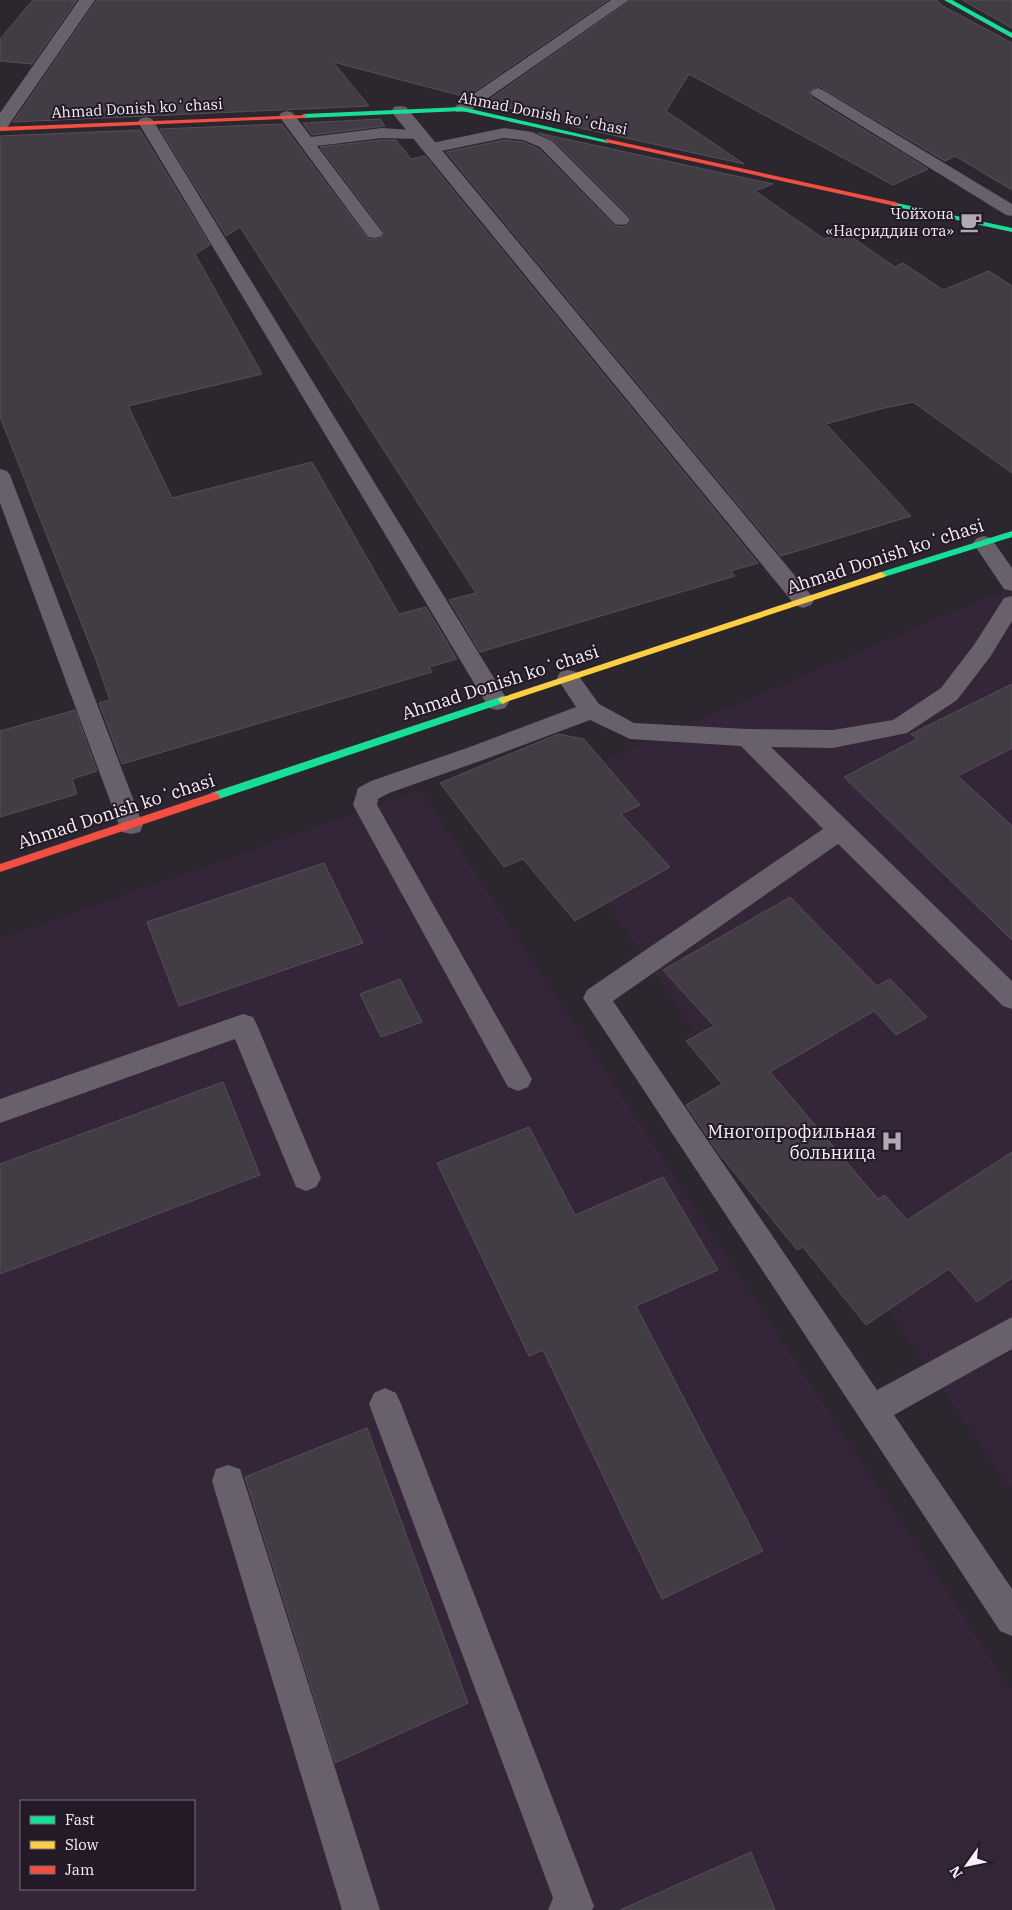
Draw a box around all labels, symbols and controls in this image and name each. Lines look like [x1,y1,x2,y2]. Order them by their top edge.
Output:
street label: Ahmad Donish koʻchasi [457,87,629,139]
street label: Ahmad Donish koʻchasi [51,94,223,122]
place label: Чойхона «Насриддин ота» [826,204,954,240]
cafe icon: Чойхона «Насриддин ота» [958,209,984,235]
street label: Ahmad Donish koʻchasi [784,513,987,599]
street label: Ahmad Donish koʻchasi [399,639,602,725]
street label: Ahmad Donish koʻchasi [15,768,218,854]
place label: Многопрофильная больница [707,1120,876,1164]
hospital icon: Многопрофильная больница [879,1128,905,1154]
legend [20,1800,195,1890]
text: Fast [65,1810,95,1829]
text: Slow [65,1835,99,1854]
north arrow [942,1840,992,1890]
text: Jam [65,1860,94,1879]
text: N [946,1863,967,1882]

